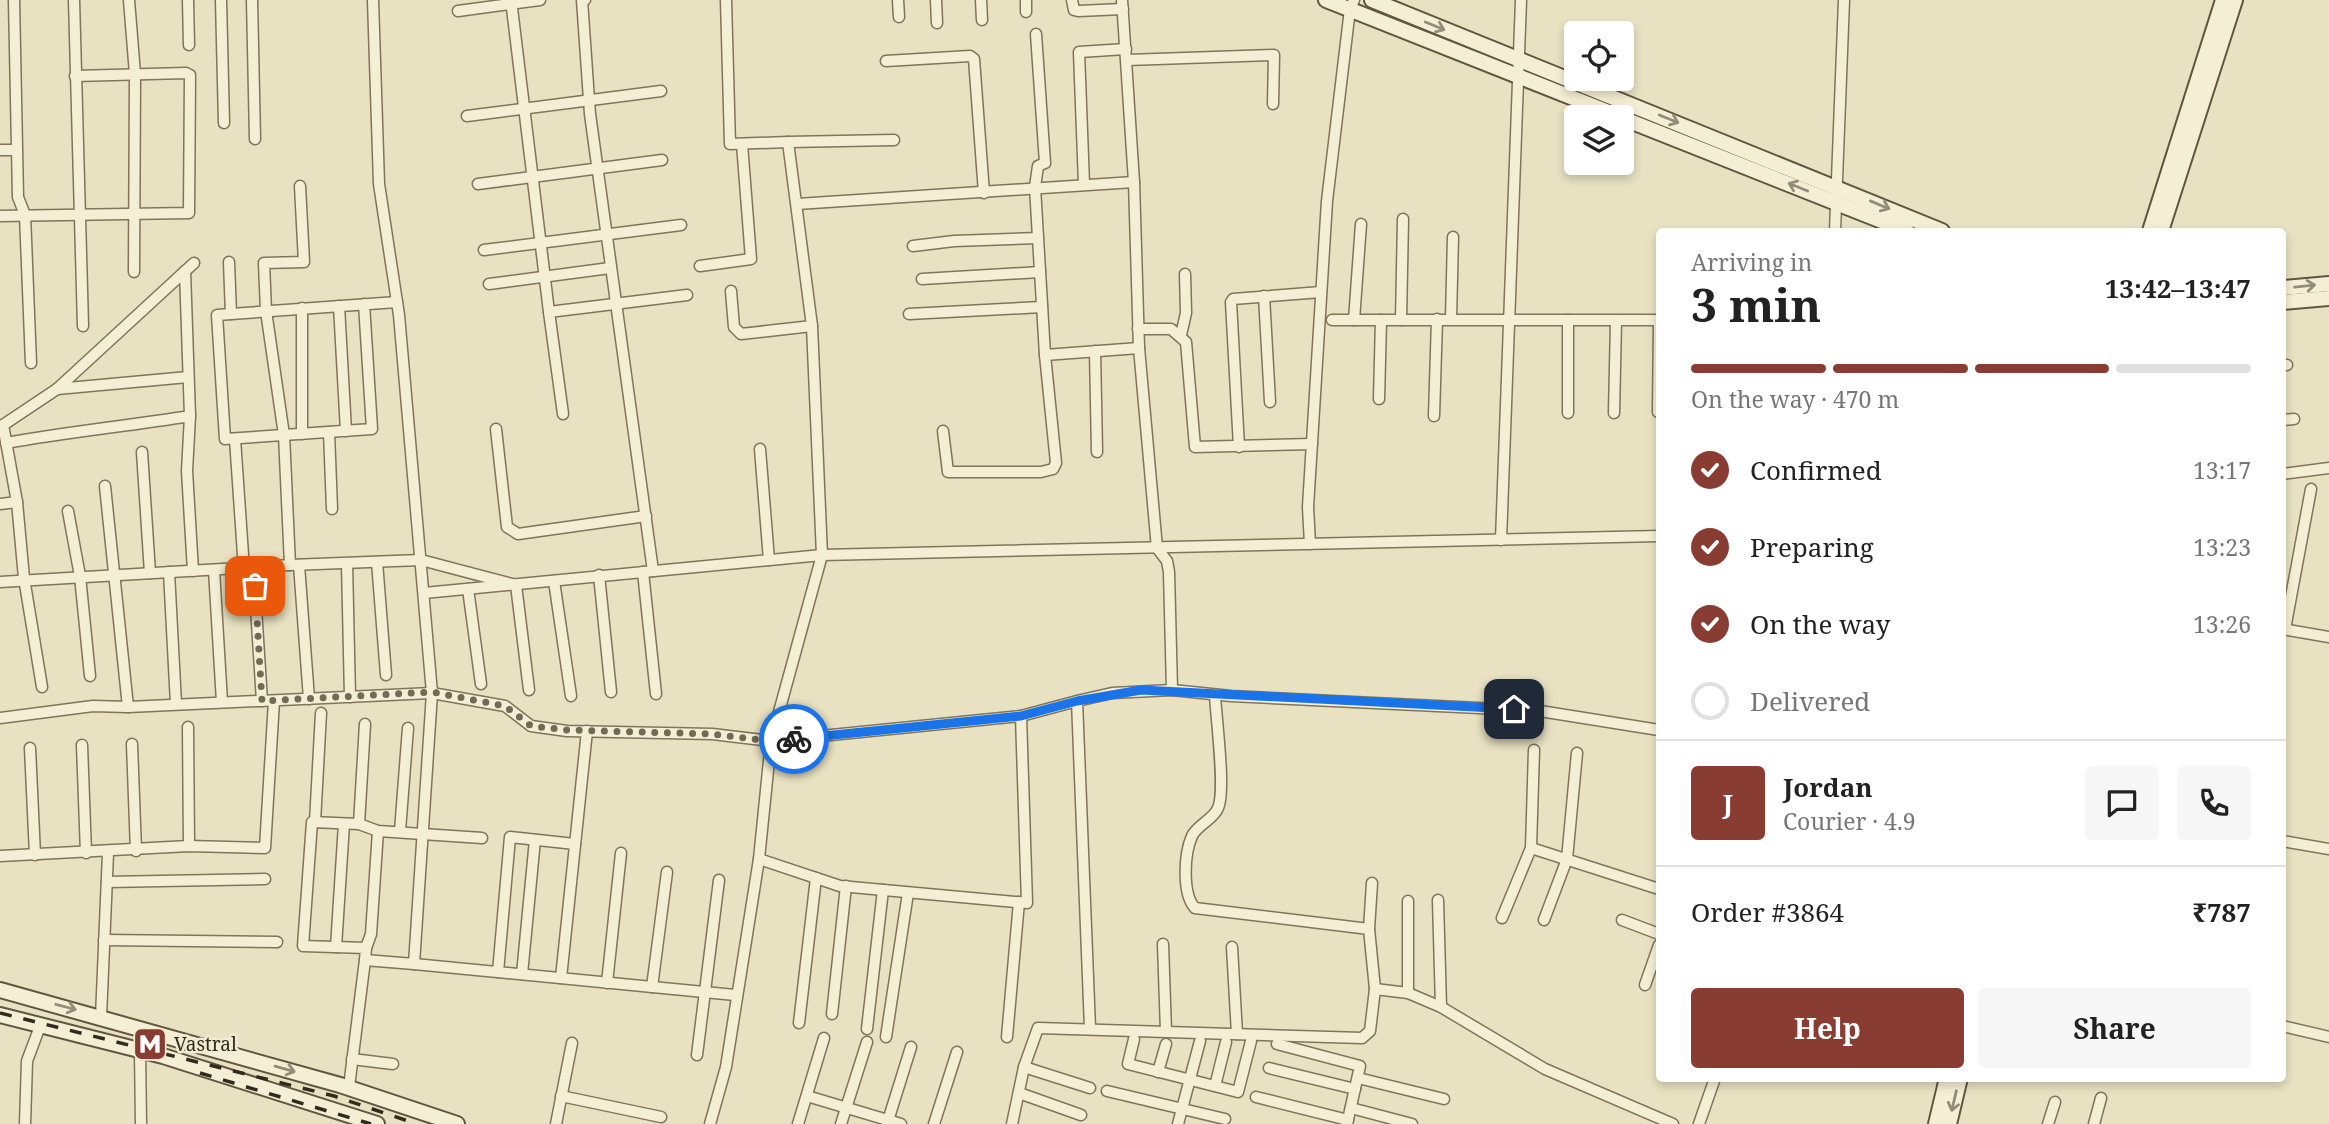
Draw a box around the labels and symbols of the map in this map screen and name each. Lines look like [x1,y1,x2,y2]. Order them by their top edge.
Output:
one-way arrow [1423,20,1445,33]
one-way arrow [1657,114,1679,127]
one-way arrow [1787,180,1809,193]
one-way arrow [1868,199,1890,212]
one-way arrow [2294,279,2316,292]
pin [225,556,285,616]
pin [1484,679,1544,739]
courier [759,704,829,774]
one-way arrow [54,1001,77,1014]
metro station icon: Vastral [131,1025,169,1063]
place label: Vastral [174,1031,237,1057]
one-way arrow [274,1064,296,1077]
one-way arrow [1947,1089,1960,1112]

